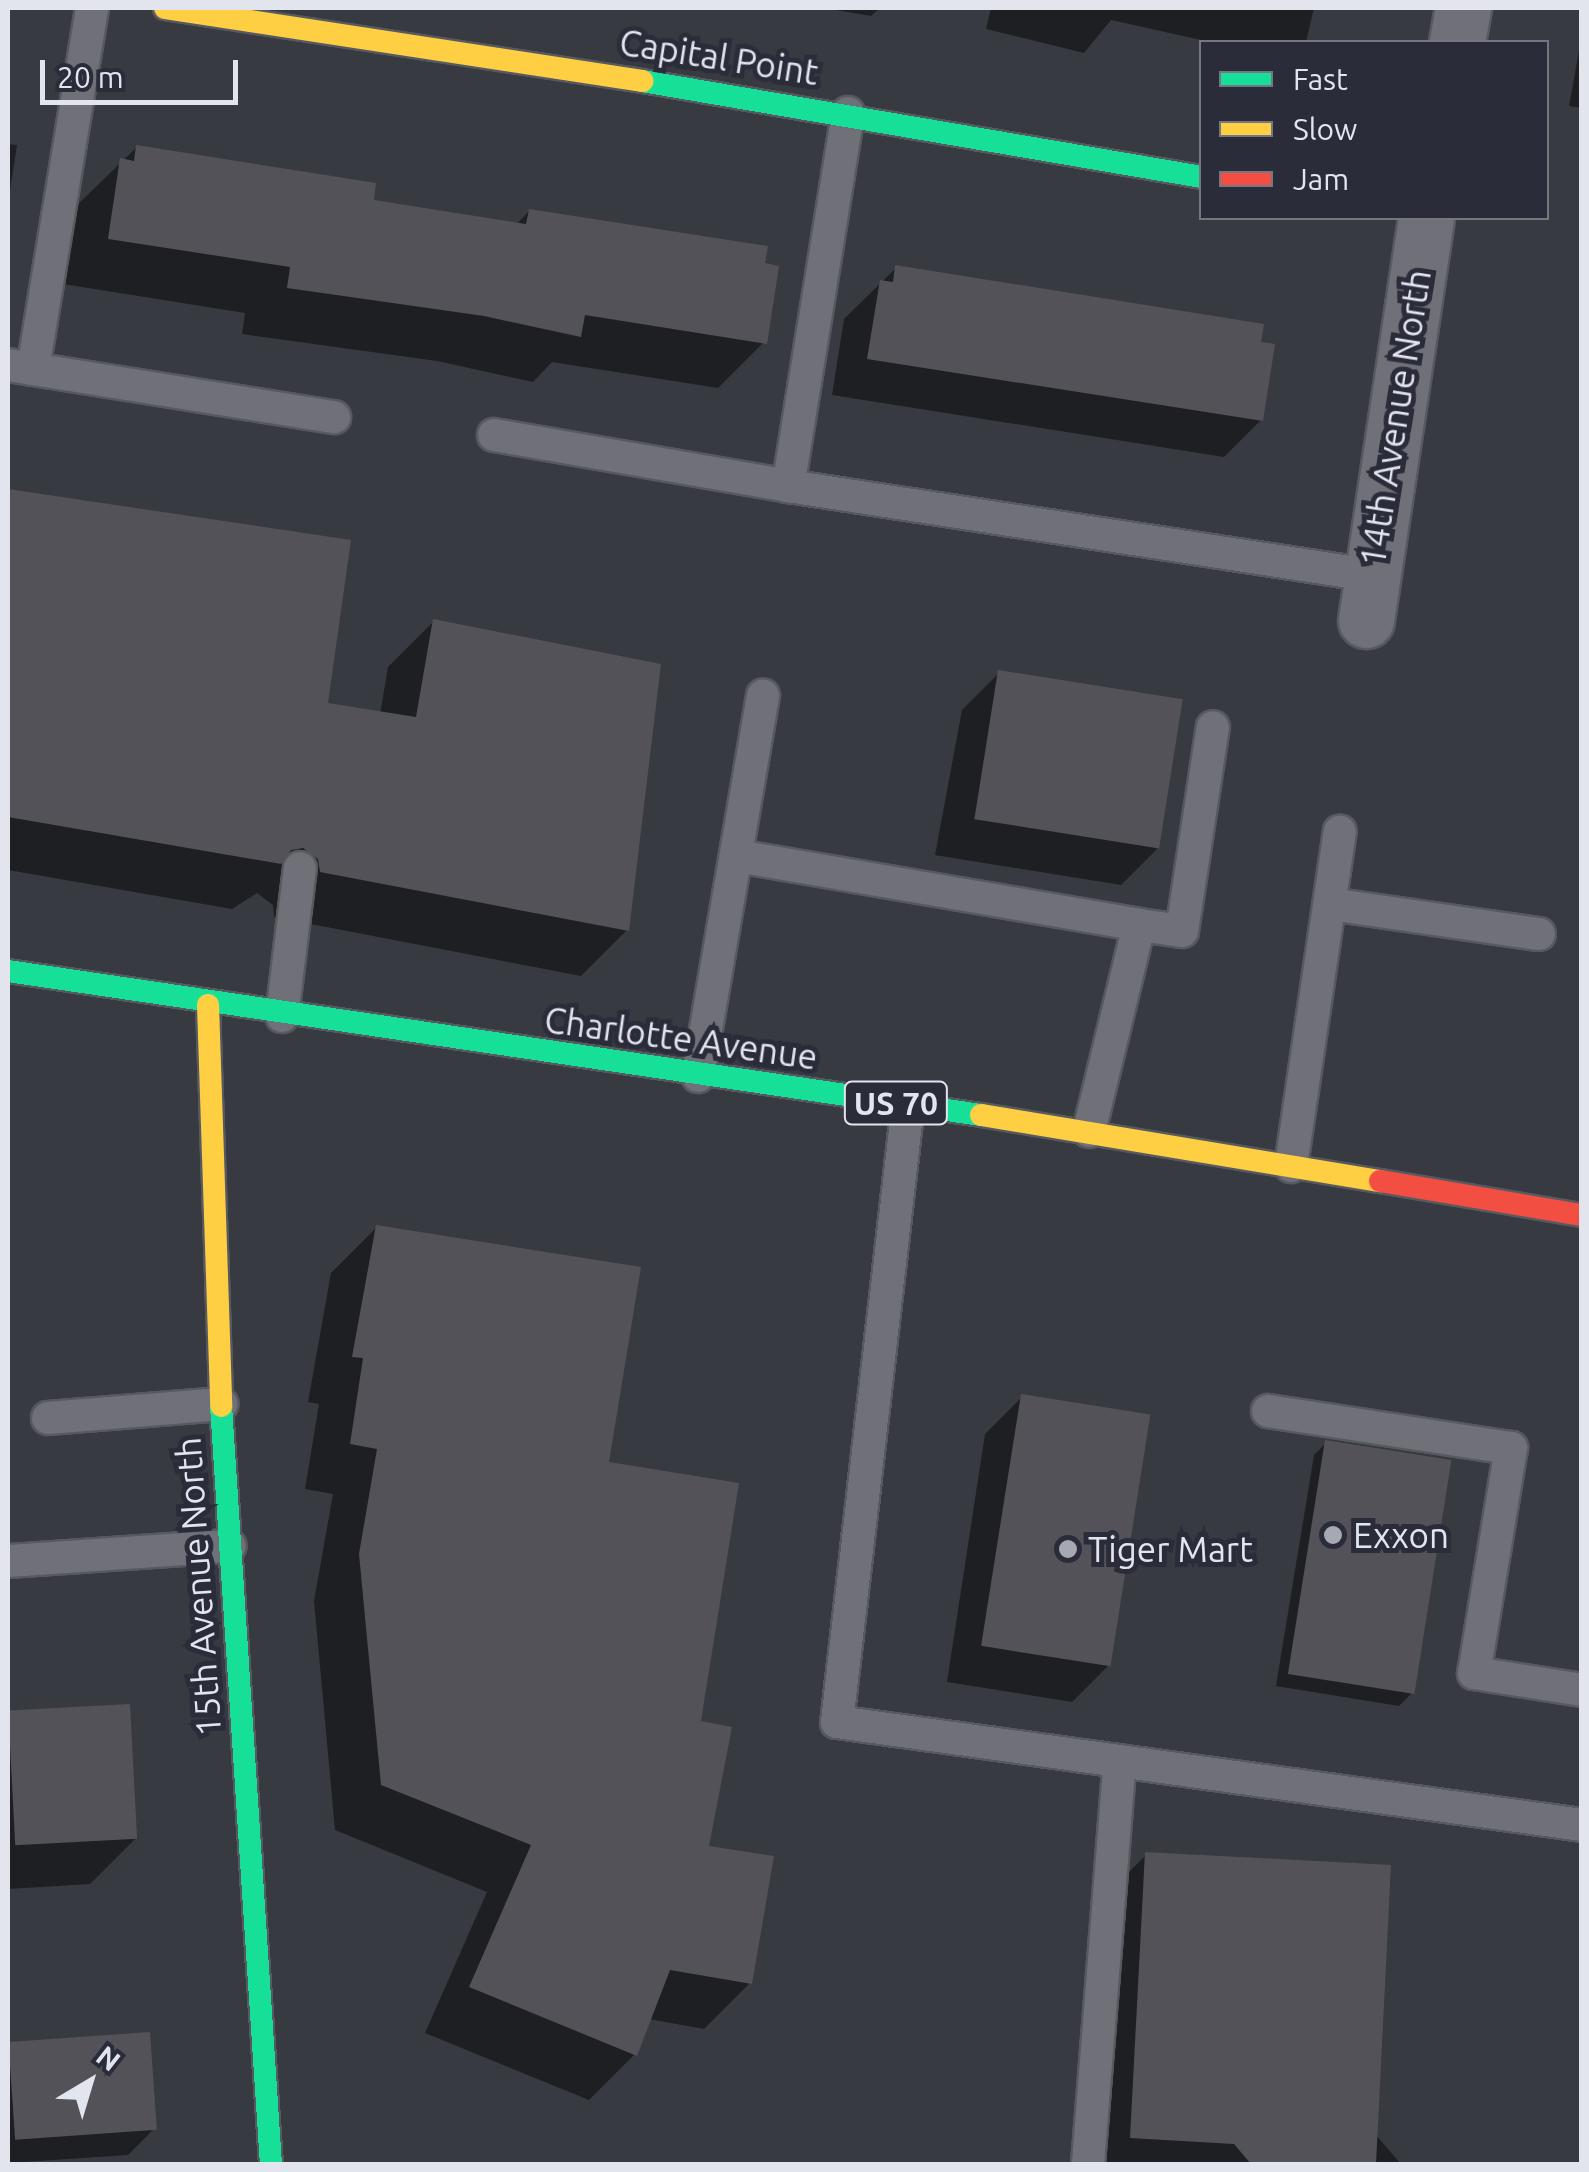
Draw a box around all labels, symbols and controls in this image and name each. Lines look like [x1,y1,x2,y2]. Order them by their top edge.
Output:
street label: Capital Point [617,21,821,93]
scale bar [45,40,242,102]
legend [1199,40,1549,220]
text: 20 m [57,60,124,94]
text: Fast [1293,62,1348,96]
text: Slow [1293,112,1357,146]
text: Jam [1293,162,1349,196]
street label: 14th Avenue North [1351,267,1439,569]
street label: Charlotte Avenue [542,998,820,1078]
road number: US 70 [844,1076,948,1130]
street label: 15th Avenue North [167,1436,229,1738]
place label: Exxon [1353,1514,1449,1556]
marker: Exxon [1322,1524,1344,1546]
place label: Tiger Mart [1088,1528,1253,1570]
marker: Tiger Mart [1057,1538,1079,1560]
north arrow [40,2032,140,2132]
text: N [91,2039,127,2077]

